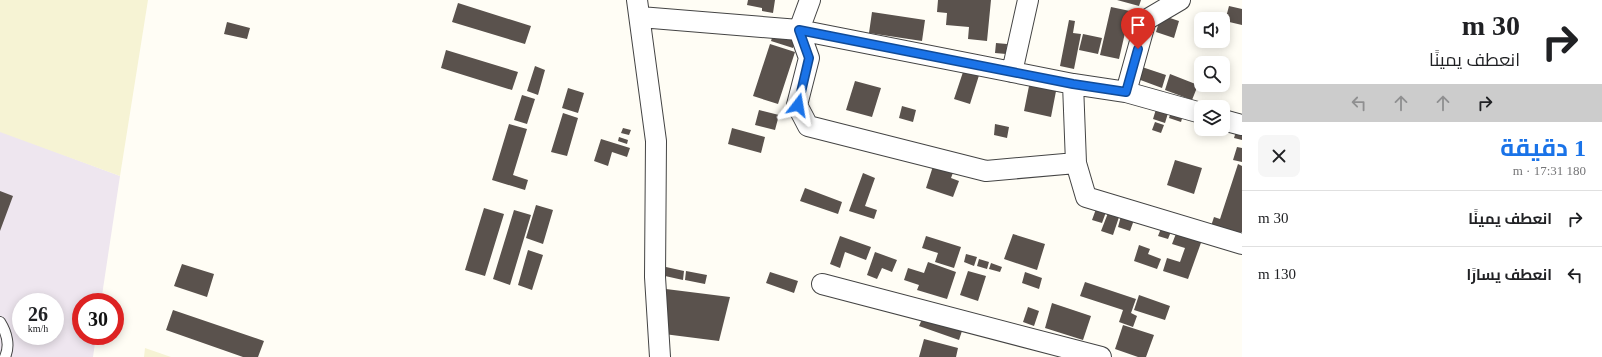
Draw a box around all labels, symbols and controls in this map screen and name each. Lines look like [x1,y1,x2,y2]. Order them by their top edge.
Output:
pin [1121,8,1155,49]
text: 30 m [1462,10,1520,41]
map controls [1194,12,1230,136]
button: sound [1194,12,1230,48]
icon: arrive [1127,14,1149,36]
icon: right [1534,16,1586,68]
text: انعطف يمينًا [1429,50,1520,70]
button: search [1194,56,1230,92]
position arrow [777,84,819,126]
icon: left [1348,92,1370,114]
icon: ahead [1390,92,1412,114]
icon: ahead [1432,92,1454,114]
icon: right [1474,92,1496,114]
button: layers [1194,100,1230,136]
button: close [1258,135,1300,177]
text: 1 دقيقة [1500,135,1586,161]
text: 180 m · 17:31 [1513,163,1586,178]
icon: right [1564,208,1586,230]
text: 30 m [1258,210,1288,226]
text: انعطف يمينًا [1468,211,1552,227]
icon: left [1564,264,1586,286]
text: 130 m [1258,266,1296,282]
text: انعطف يسارًا [1466,267,1552,283]
speed limit sign: 30 [72,293,124,345]
text: 26 [28,303,48,325]
text: km/h [28,323,48,334]

